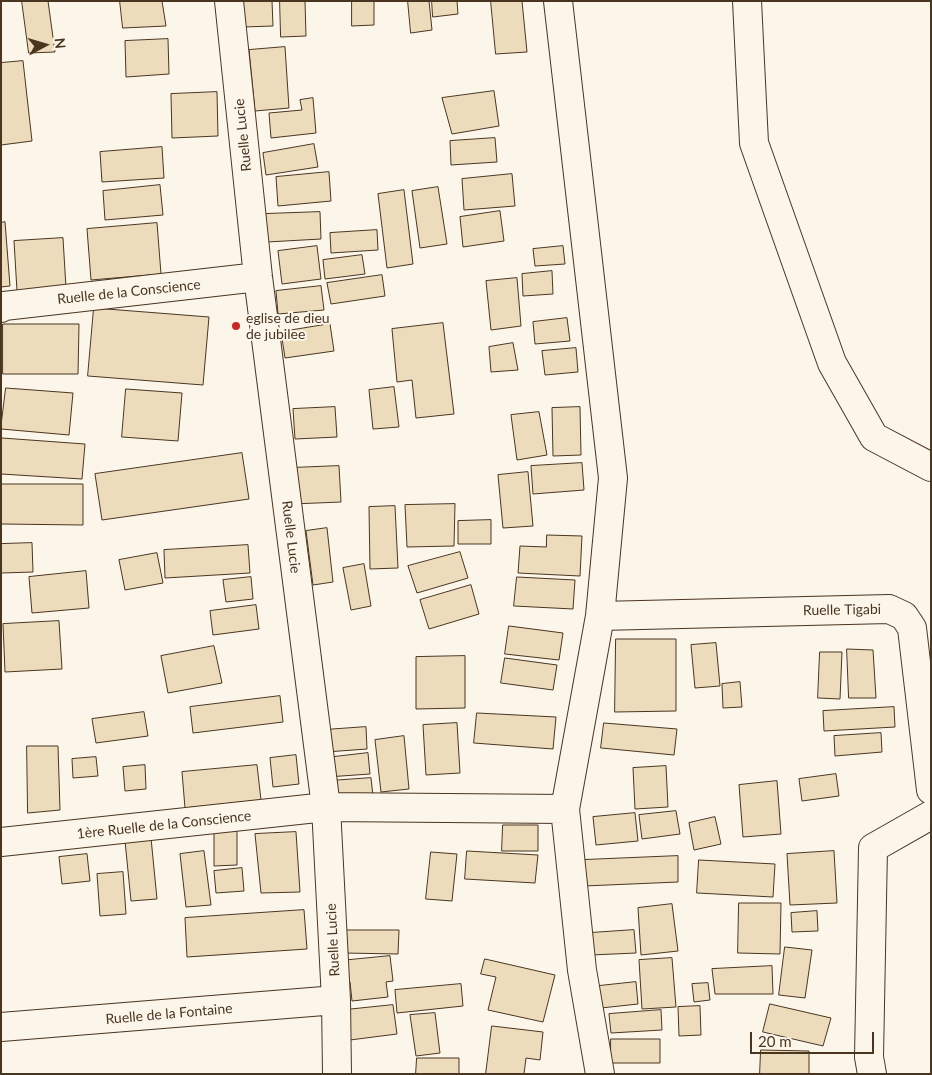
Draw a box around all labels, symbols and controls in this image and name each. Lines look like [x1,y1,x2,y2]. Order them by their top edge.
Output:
north arrow [20,20,70,70]
text: N [51,37,69,50]
street label: Ruelle Lucie [231,98,255,172]
street label: Ruelle de la Conscience [56,276,202,308]
place label: eglise de dieu de jubilee [246,310,330,342]
marker: eglise de dieu de jubilee [230,320,242,332]
street label: Ruelle Lucie [278,500,304,574]
street label: Ruelle Tigabi [803,601,881,619]
street label: 1ère Ruelle de la Conscience [76,807,252,843]
street label: Ruelle Lucie [323,903,343,977]
street label: Ruelle de la Fontaine [105,1000,233,1028]
scale bar [752,1022,876,1054]
text: 20 m [758,1032,792,1050]

